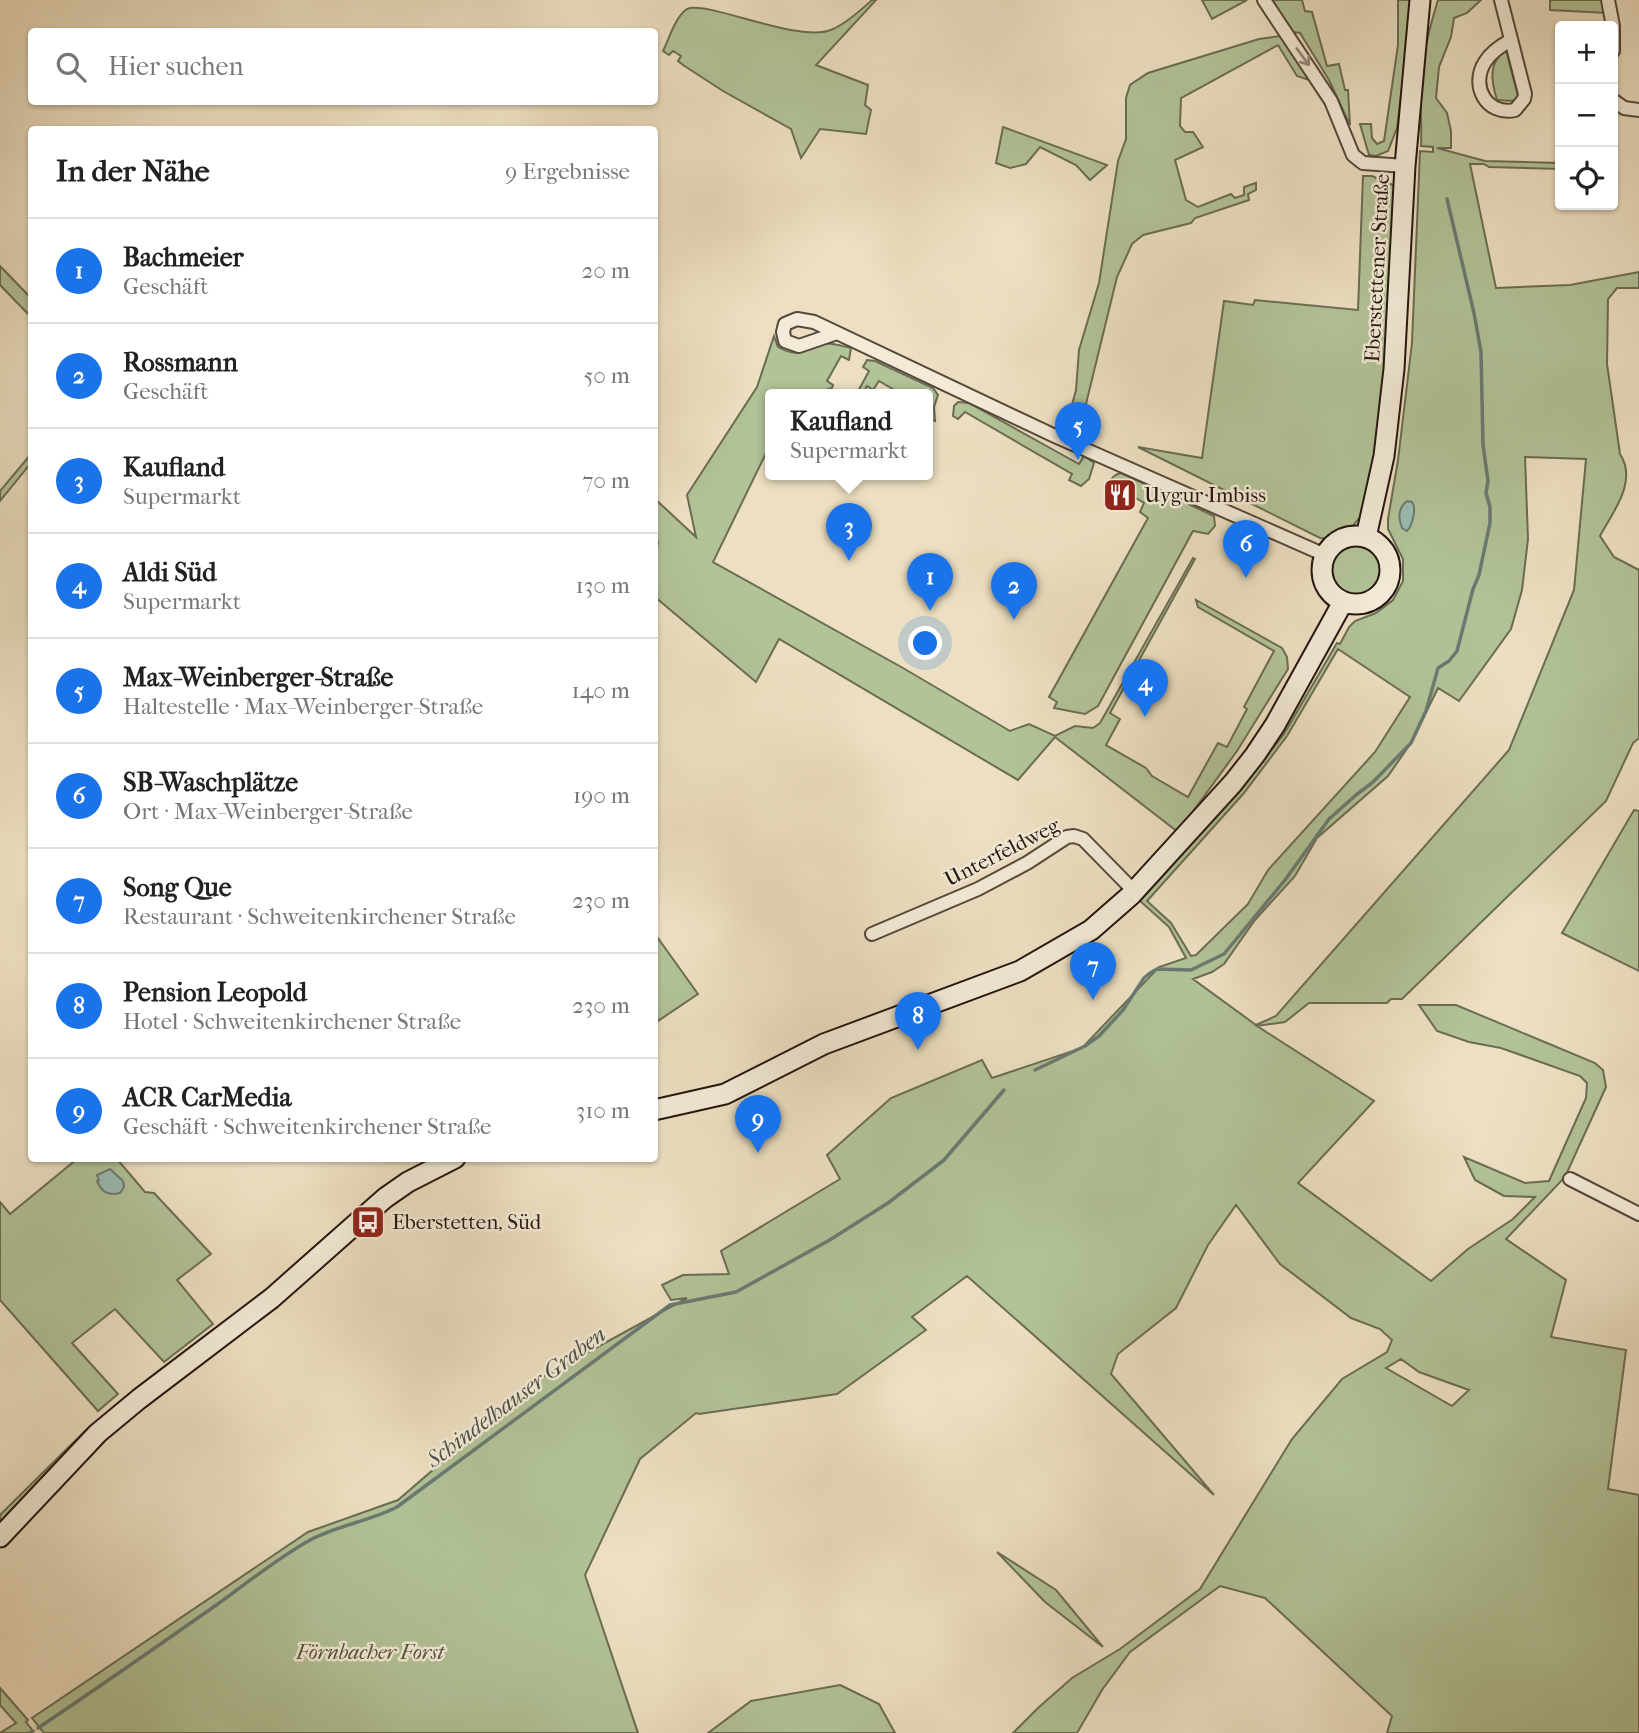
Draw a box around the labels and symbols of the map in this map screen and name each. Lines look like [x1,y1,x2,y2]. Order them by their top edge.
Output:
one-way arrow [1296,47,1310,66]
street label: Eberstettener Straße [1360,173,1394,363]
pin: 5 [1055,402,1101,460]
restaurant icon: Uygur Imbiss [1101,476,1139,514]
place label: Uygur Imbiss [1144,483,1266,507]
pin: 3 [826,503,872,561]
pin: 6 [1223,520,1269,578]
pin: 1 [907,553,953,611]
pin: 2 [991,562,1037,620]
your location [908,626,942,660]
pin: 4 [1122,659,1168,717]
street label: Unterfeldweg [940,812,1064,891]
pin: 7 [1070,942,1116,1000]
pin: 8 [895,992,941,1050]
pin: 9 [735,1095,781,1153]
bus stop icon: Eberstetten, Süd [349,1203,387,1241]
place label: Eberstetten, Süd [392,1210,542,1234]
water label: Schindelhauser Graben [420,1321,611,1474]
park label: Förnbacher Forst [295,1640,445,1664]

